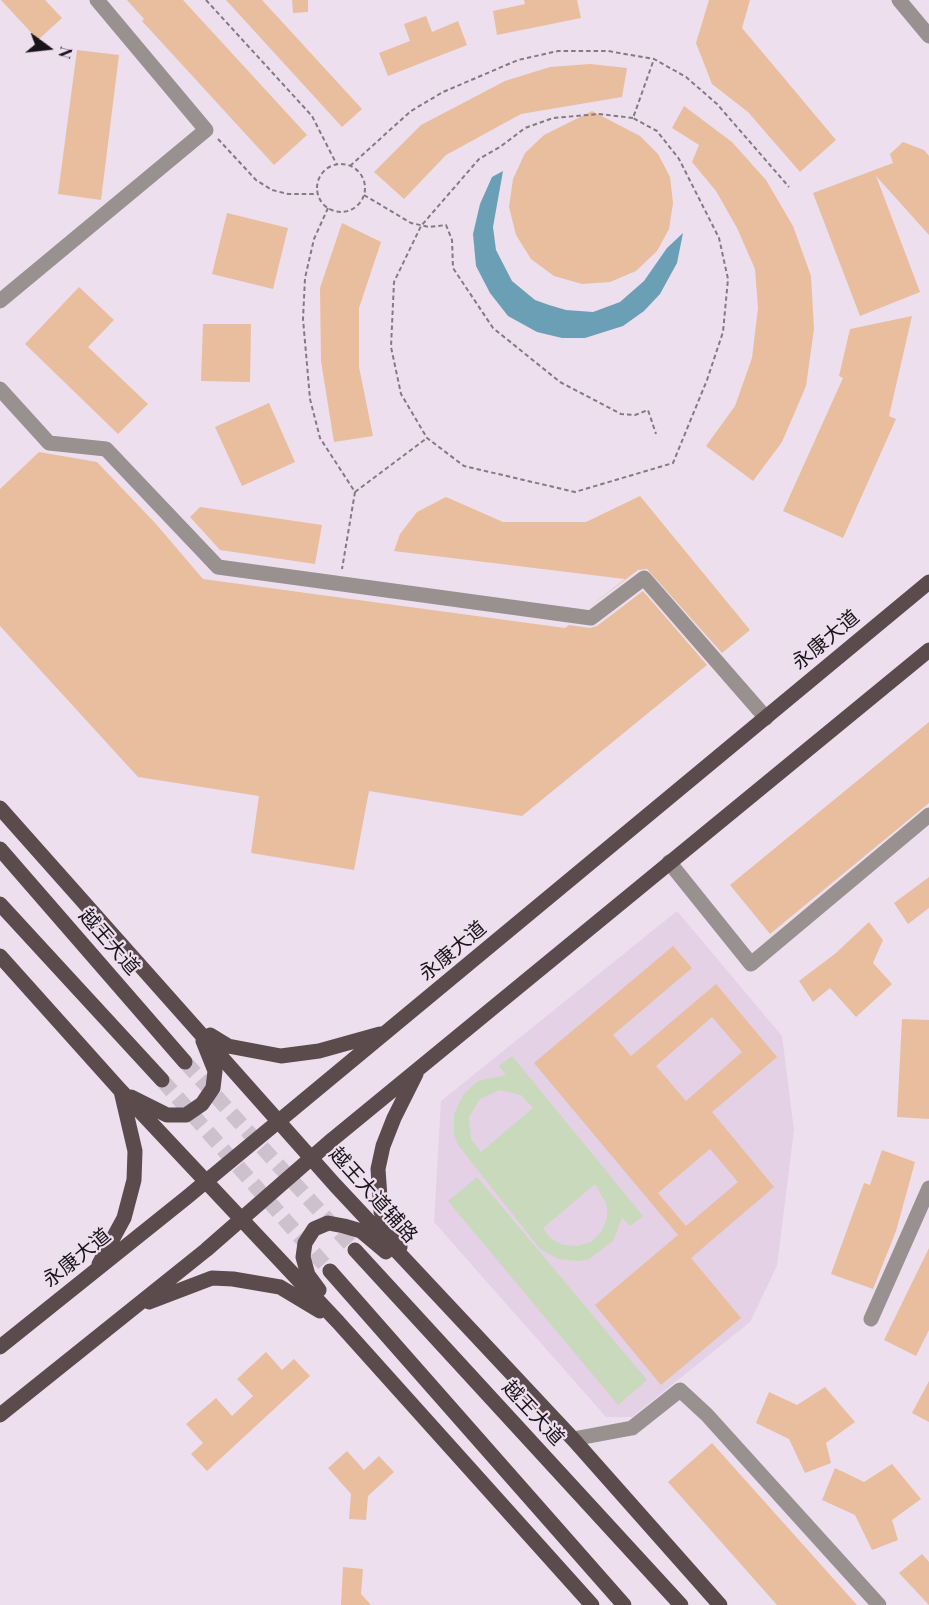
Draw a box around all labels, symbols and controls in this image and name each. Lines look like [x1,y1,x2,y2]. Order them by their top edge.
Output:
north arrow [18,18,78,78]
text: N [54,44,78,61]
street label: 永康大道 [788,605,864,675]
street label: 越王大道 [74,904,144,980]
street label: 永康大道 [415,916,491,986]
street label: 越王大道辅路 [324,1142,422,1248]
street label: 永康大道 [38,1224,116,1292]
street label: 越王大道 [497,1376,569,1450]

